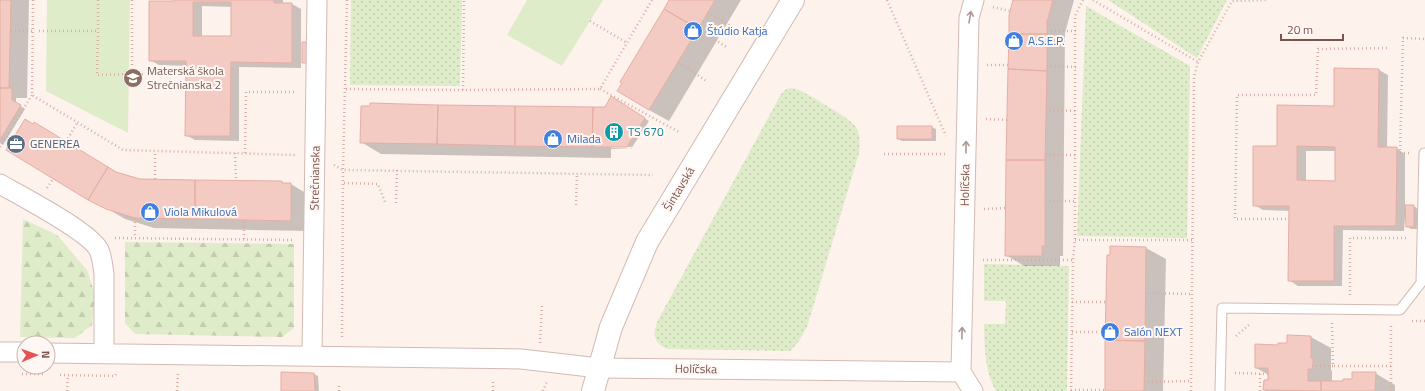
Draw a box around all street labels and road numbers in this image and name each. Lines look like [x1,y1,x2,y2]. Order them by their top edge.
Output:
street label: Strečnianska [304,145,325,211]
street label: Šintavská [658,163,699,215]
street label: Holíčska [955,164,974,206]
street label: Holíčska [675,359,717,378]

